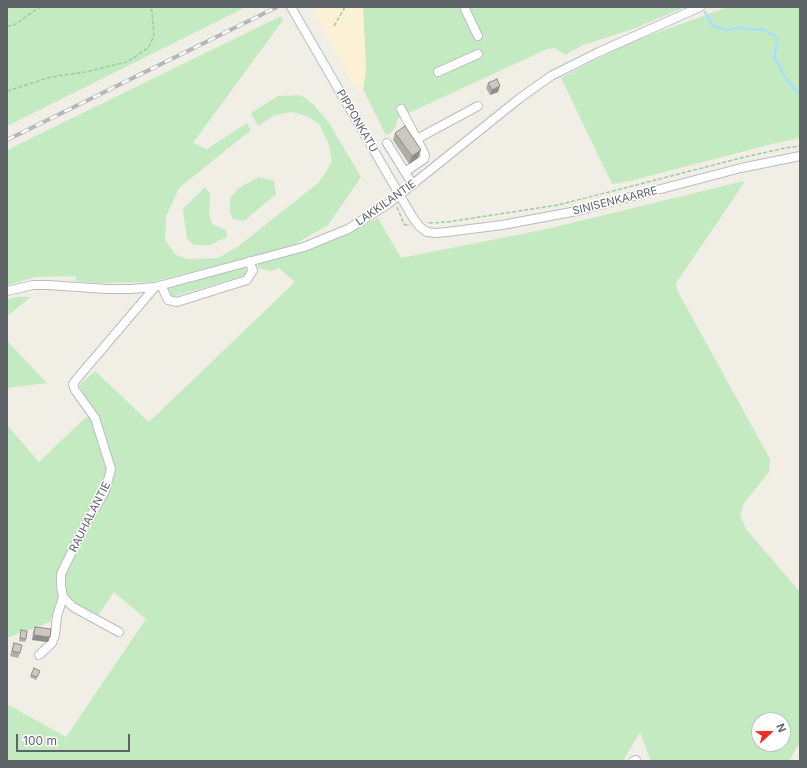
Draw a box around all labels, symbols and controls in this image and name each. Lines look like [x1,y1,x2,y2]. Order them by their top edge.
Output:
street label: PIPPONKATU [334,87,380,155]
street label: LAKKILANTIE [353,177,419,229]
street label: SINISENKAARRE [571,184,659,218]
street label: RAUHALANTIE [67,480,113,554]
north arrow [751,712,791,752]
text: N [773,721,789,734]
scale bar [18,726,132,752]
text: 100 m [23,733,57,748]

